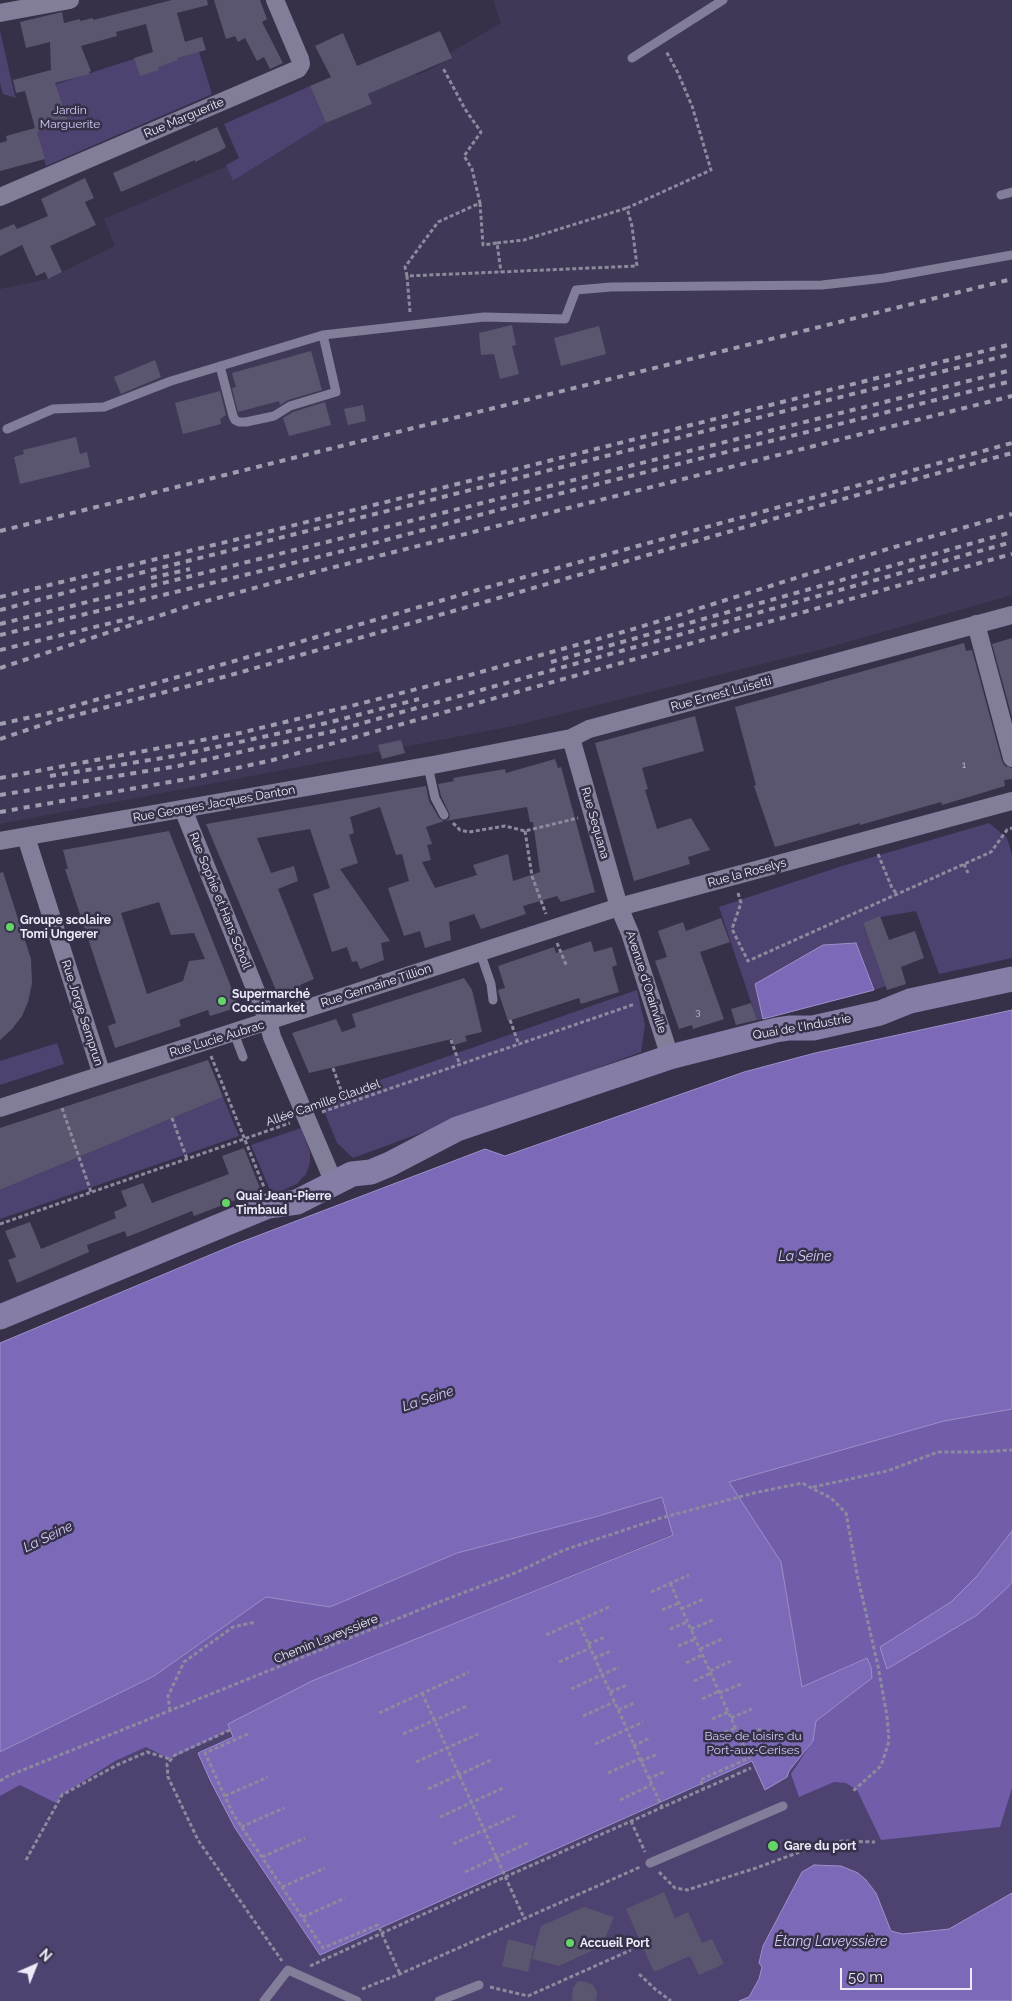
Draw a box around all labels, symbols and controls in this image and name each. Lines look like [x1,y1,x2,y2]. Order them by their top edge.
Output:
street label: Rue Marguerite [142,95,226,141]
park label: Jardin Marguerite [40,103,100,131]
street label: Rue Ernest Luisetti [669,674,773,714]
house number: 1 [962,759,966,771]
street label: Rue Georges Jacques Danton [132,783,296,825]
street label: Rue Sequana [578,785,612,861]
street label: Rue Sophie et Hans Scholl [186,830,254,972]
street label: Rue la Roselys [706,856,788,890]
place label: Groupe scolaire Tomi Ungerer [20,913,111,941]
marker: Groupe scolaire Tomi Ungerer [4,921,16,933]
street label: Avenue d'Orainville [623,929,669,1035]
street label: Rue Jorge Semprun [58,958,106,1068]
street label: Rue Germaine Tillion [319,961,433,1011]
place label: Supermarché Coccimarket [232,987,310,1015]
marker: Supermarché Coccimarket [216,995,228,1007]
house number: 3 [695,1006,701,1018]
street label: Quai de l'Industrie [752,1011,852,1043]
street label: Rue Lucie Aubrac [168,1018,266,1060]
street label: Allée Camille Claudel [264,1077,382,1129]
place label: Quai Jean-Pierre Timbaud [236,1189,332,1217]
marker: Quai Jean-Pierre Timbaud [220,1197,232,1209]
water label: La Seine [778,1249,832,1265]
water label: La Seine [400,1383,456,1415]
water label: La Seine [20,1518,76,1556]
street label: Chemin Laveyssière [272,1612,380,1666]
park label: Base de loisirs du Port-aux-Cerises [704,1729,802,1757]
marker: Gare du port [766,1839,780,1853]
place label: Gare du port [784,1839,856,1853]
water label: Étang Laveyssière [775,1934,887,1950]
place label: Accueil Port [580,1936,650,1950]
marker: Accueil Port [564,1937,576,1949]
north arrow [10,1941,60,1991]
text: N [36,1946,55,1965]
scale bar [842,1958,974,1990]
text: 50 m [848,1968,883,1986]

